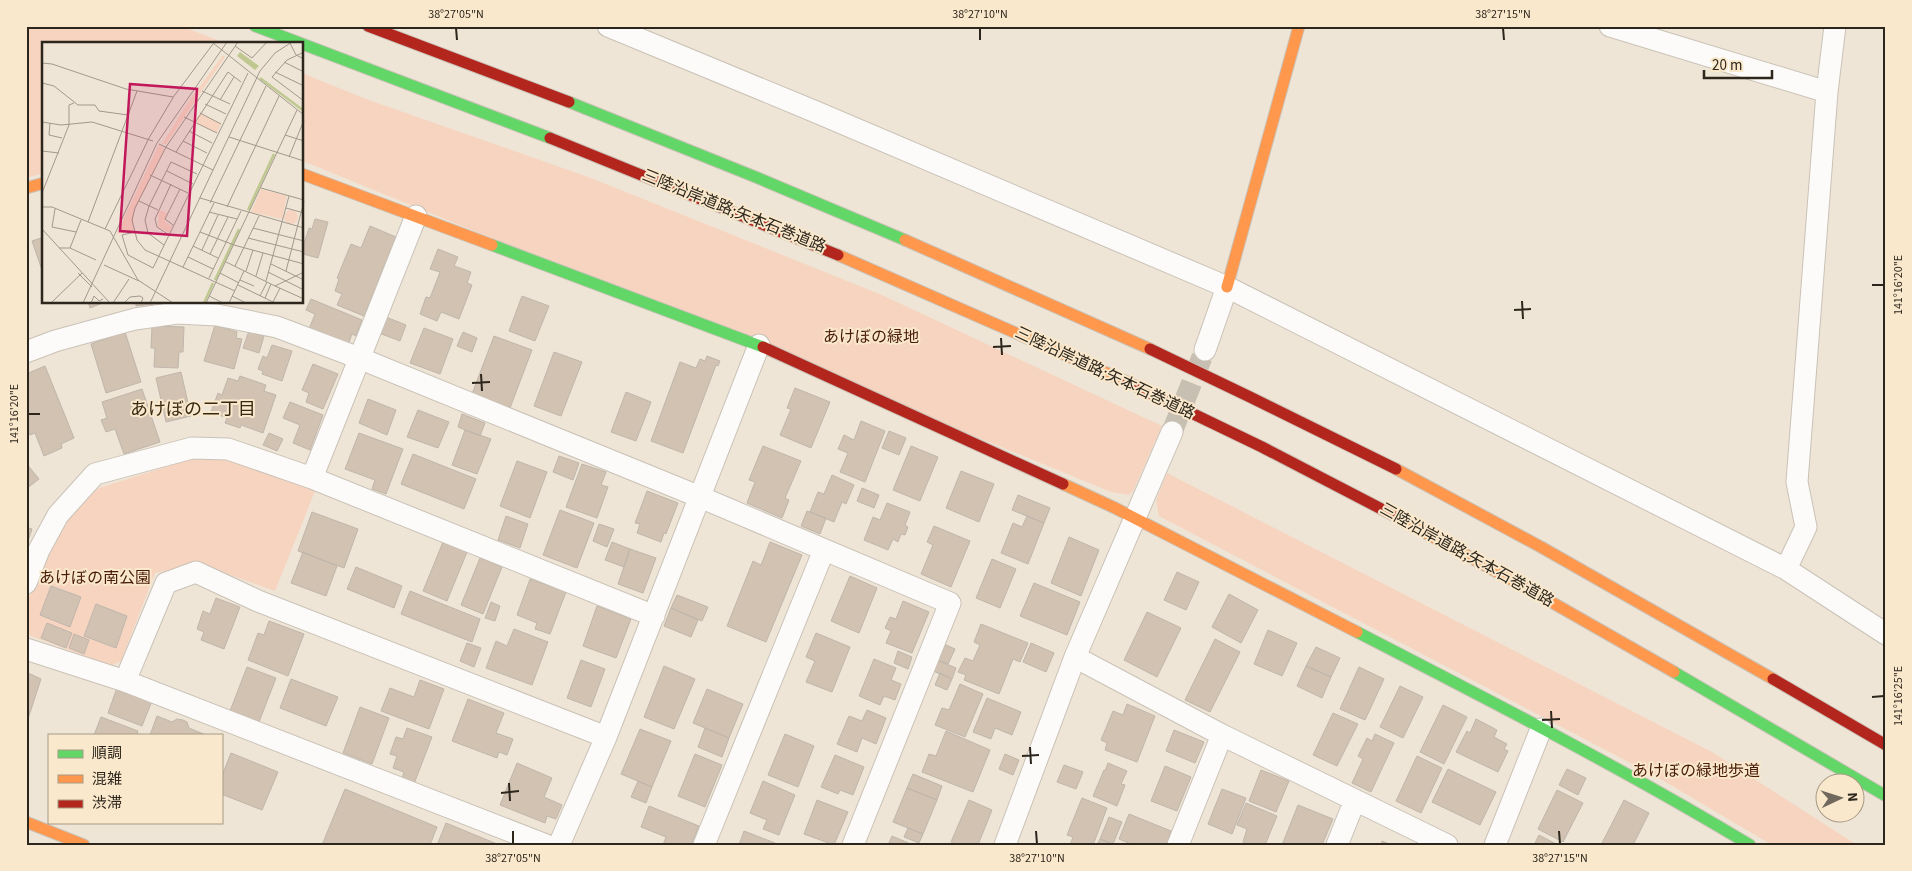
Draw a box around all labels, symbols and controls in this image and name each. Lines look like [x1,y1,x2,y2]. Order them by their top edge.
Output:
text: 38°27'05"N [428,6,484,23]
text: 38°27'10"N [952,6,1008,23]
text: 38°27'15"N [1475,6,1531,23]
inset map [42,42,304,304]
scale bar [1704,48,1772,80]
text: 20 m [1712,55,1742,76]
street label: 三陸沿岸道路;矢本石巻道路 [639,164,829,258]
text: 141°16'20"E [1890,255,1907,315]
street label: 三陸沿岸道路;矢本石巻道路 [1012,322,1198,424]
park label: あけぼの緑地 [823,326,919,348]
text: 141°16'20"E [6,384,23,444]
district label: あけぼの二丁目 [130,397,256,422]
street label: 三陸沿岸道路;矢本石巻道路 [1376,498,1558,612]
park label: あけぼの南公園 [39,567,151,589]
text: 141°16'25"E [1890,666,1907,726]
legend [48,734,222,824]
text: 順調 [92,743,122,764]
park label: あけぼの緑地歩道 [1632,760,1760,782]
text: 混雑 [92,769,122,790]
north arrow [1814,774,1864,824]
text: N [1842,792,1862,803]
text: 渋滞 [92,793,122,814]
text: 38°27'05"N [485,850,541,867]
text: 38°27'10"N [1009,850,1065,867]
text: 38°27'15"N [1532,850,1588,867]

